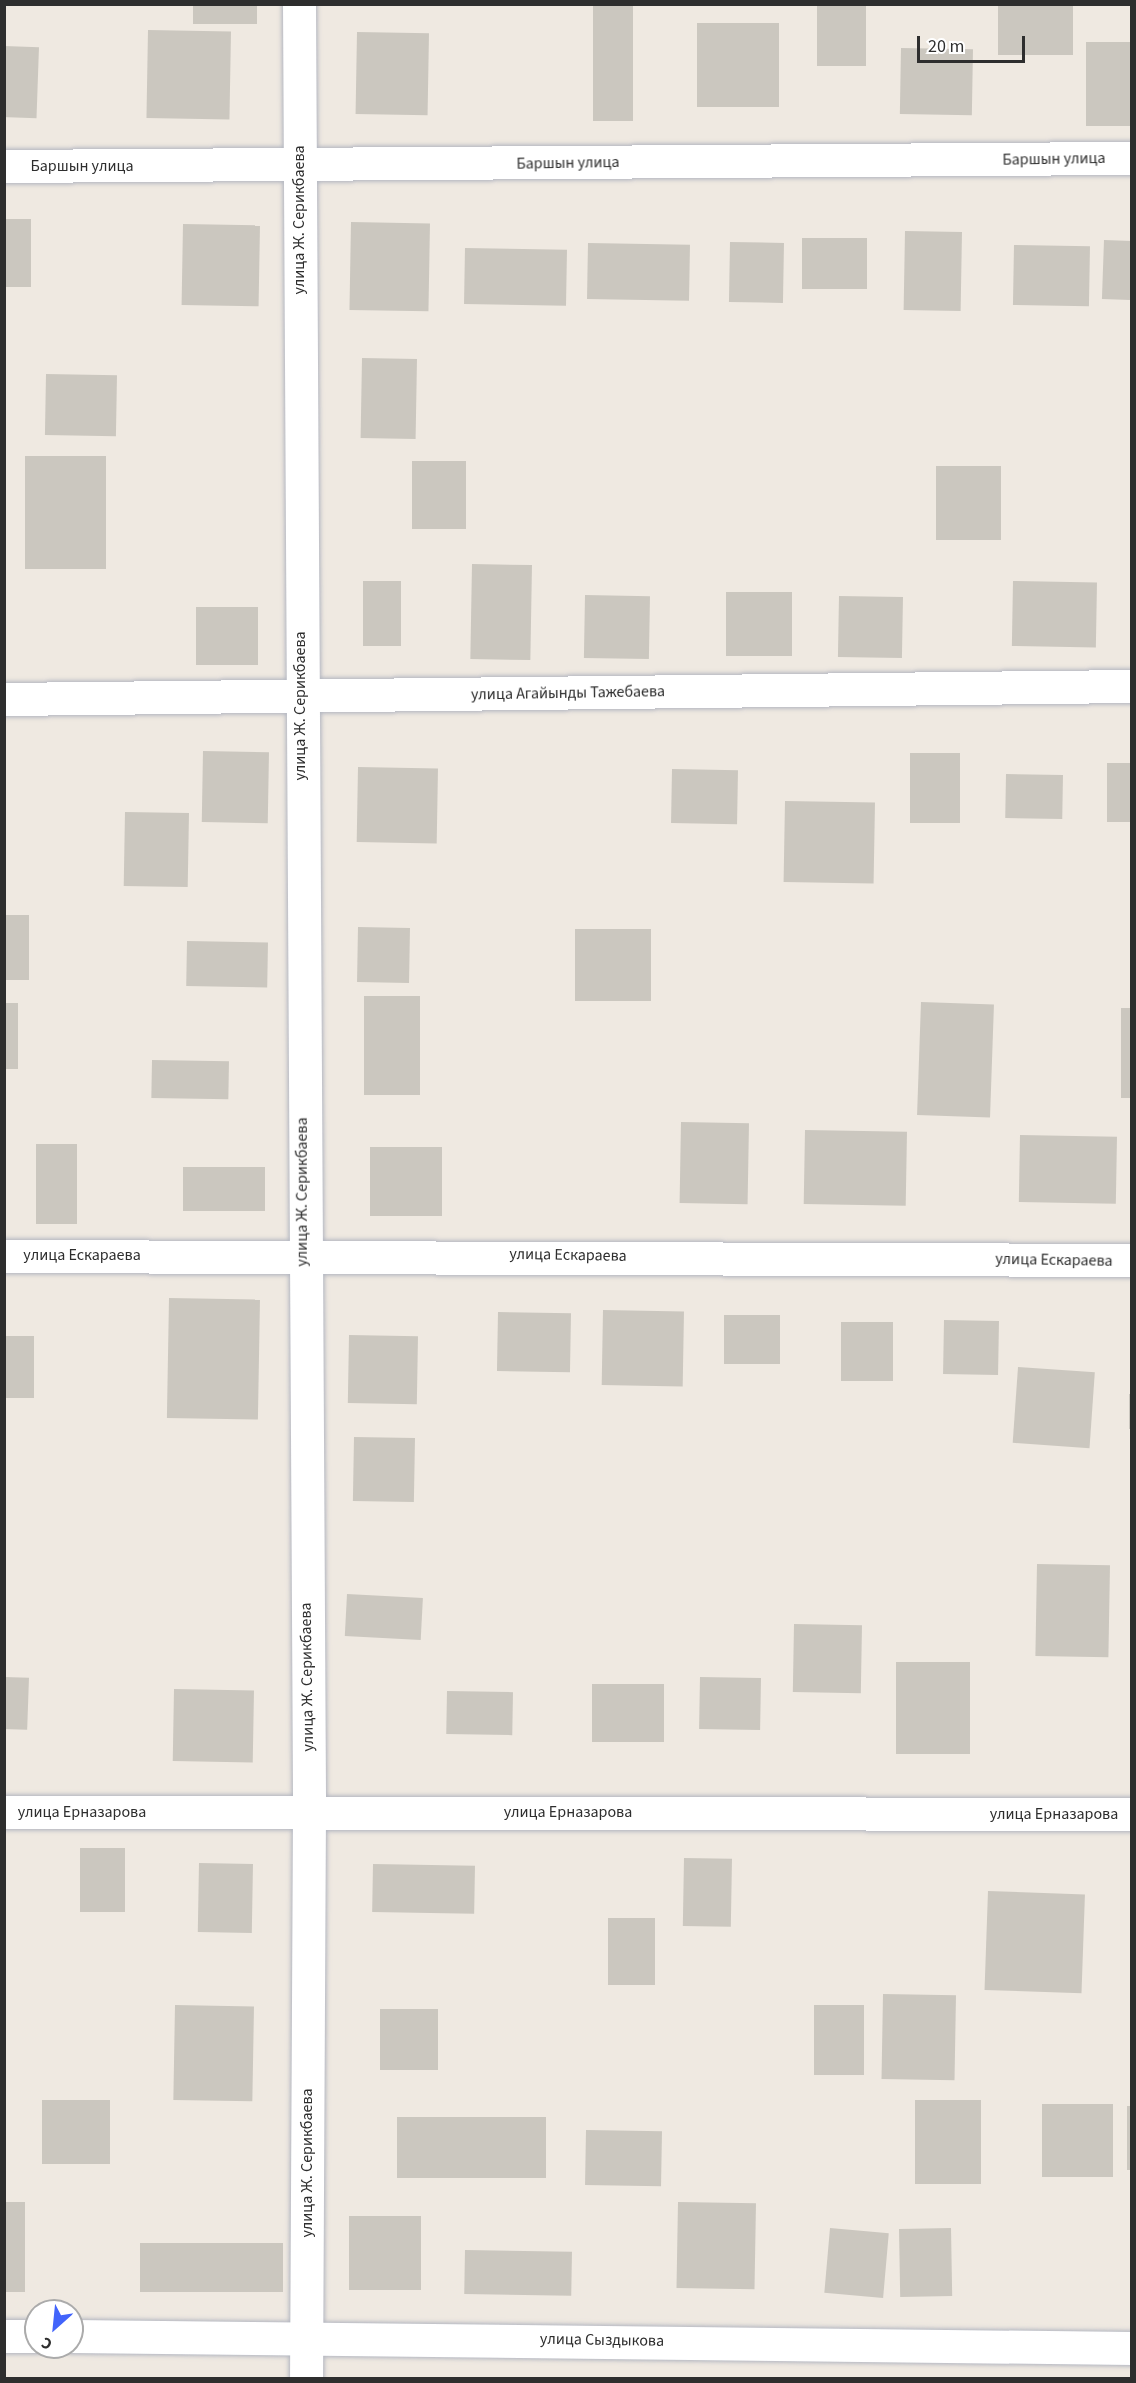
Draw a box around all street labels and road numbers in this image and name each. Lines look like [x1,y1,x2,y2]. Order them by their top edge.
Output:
street label: улица Ж. Серикбаева [289,145,309,295]
street label: Баршын улица [1002,149,1106,169]
street label: Баршын улица [516,153,620,173]
street label: Баршын улица [30,156,134,176]
street label: улица Ж. Серикбаева [290,631,310,781]
street label: улица Агайынды Тажебаева [471,682,665,704]
street label: улица Ж. Серикбаева [292,1117,312,1267]
street label: улица Ескараева [509,1244,627,1266]
street label: улица Ескараева [23,1245,141,1265]
street label: улица Ескараева [995,1249,1113,1271]
street label: улица Ж. Серикбаева [296,1602,318,1752]
street label: улица Ерназарова [18,1802,146,1822]
street label: улица Ерназарова [504,1802,632,1822]
street label: улица Ерназарова [990,1804,1118,1824]
street label: улица Ж. Серикбаева [297,2088,317,2238]
street label: улица Сыздыкова [540,2329,664,2351]

